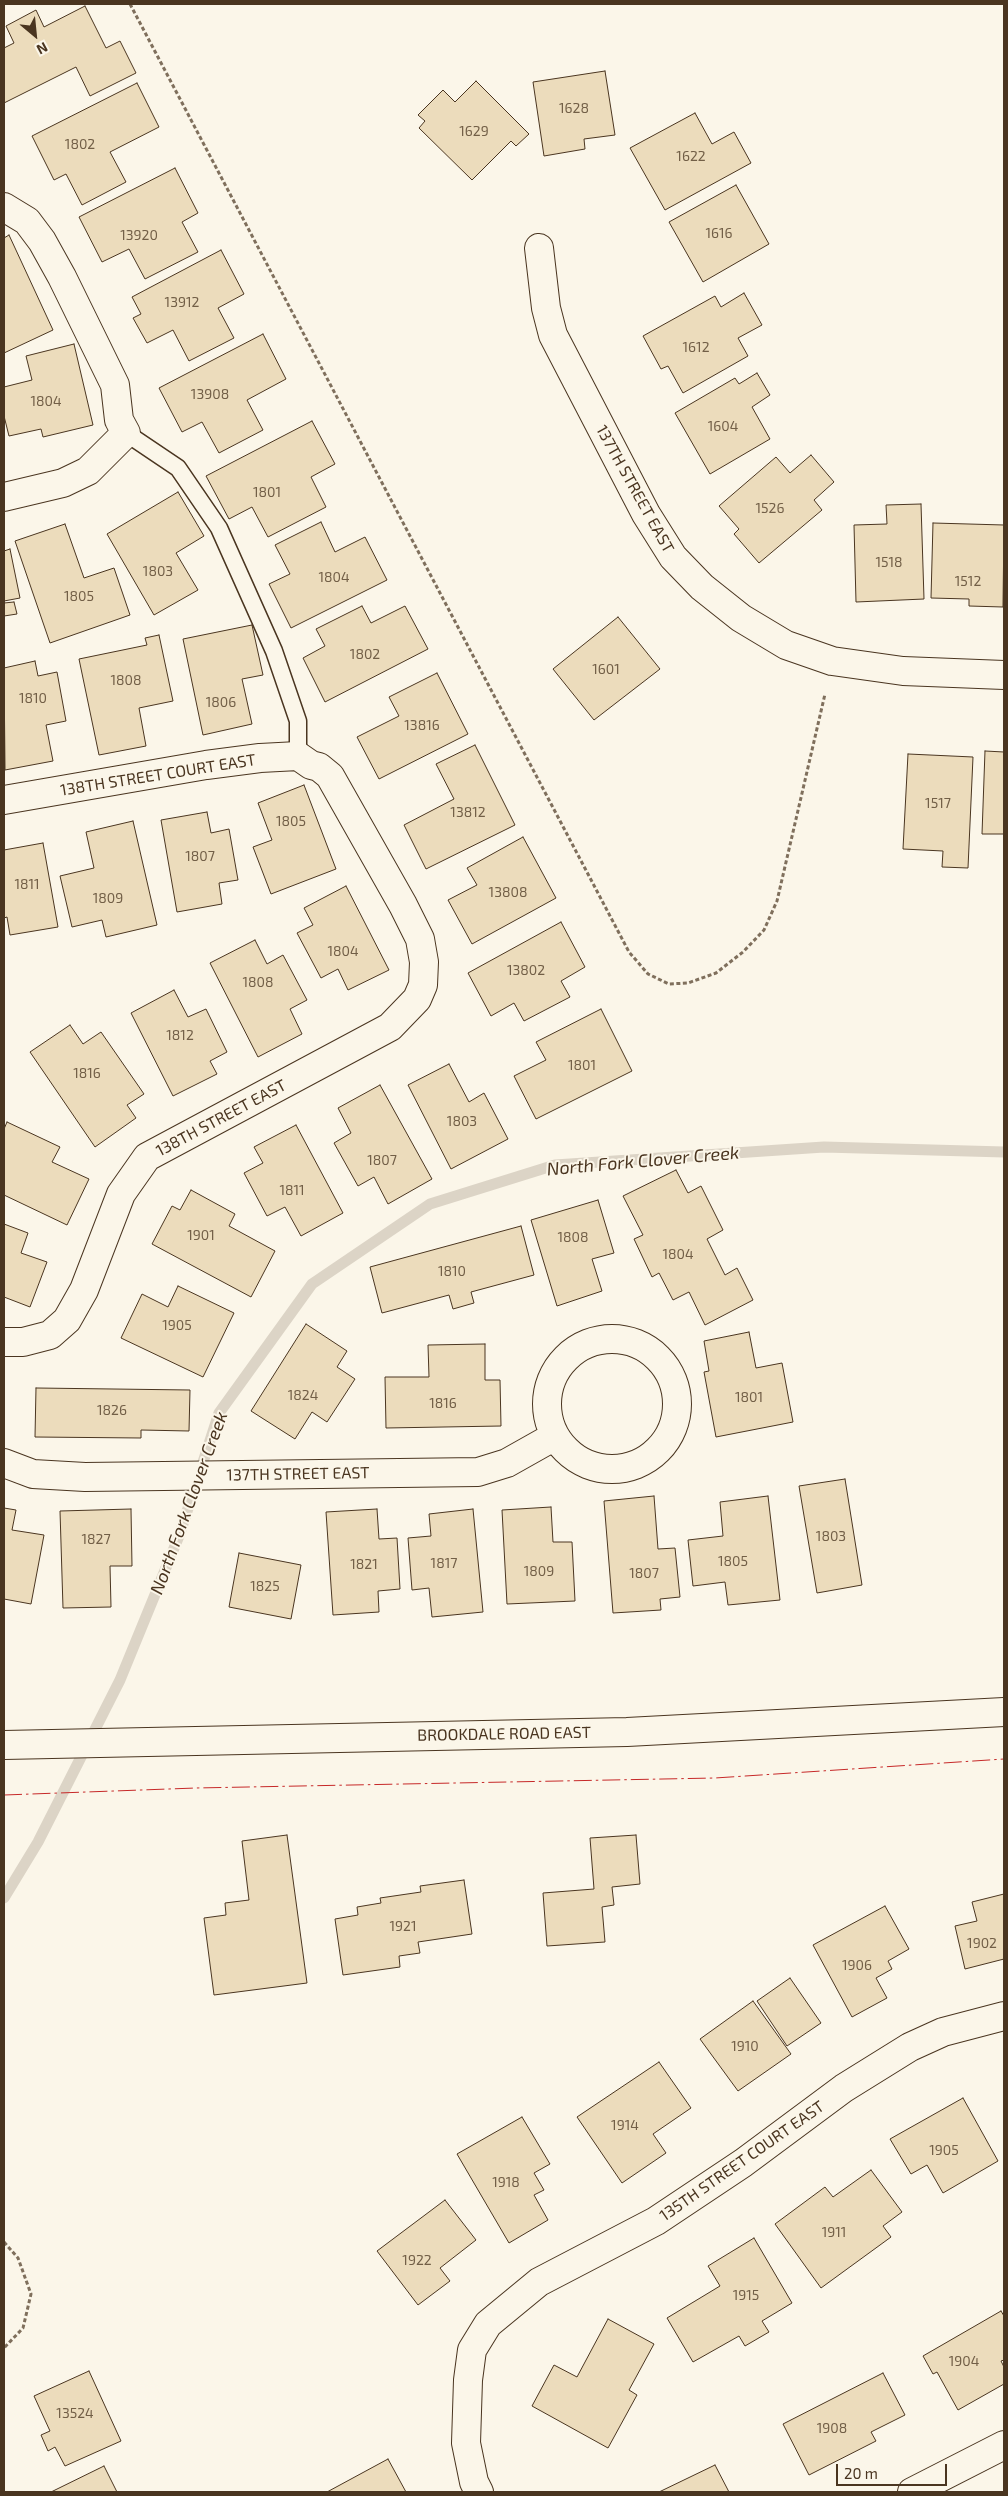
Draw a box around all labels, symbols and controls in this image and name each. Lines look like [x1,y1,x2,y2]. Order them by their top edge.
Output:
north arrow [10,10,60,60]
text: N [34,39,51,59]
house number: 1628 [559,100,589,116]
house number: 1629 [459,123,489,139]
house number: 1802 [65,136,95,152]
house number: 1622 [676,148,706,164]
house number: 1616 [705,225,733,241]
house number: 13920 [120,227,158,243]
house number: 13912 [165,294,199,310]
house number: 1612 [682,339,710,355]
house number: 13908 [191,386,229,402]
house number: 1804 [30,393,62,409]
house number: 1604 [708,418,738,434]
street label: 137TH STREET EAST [592,422,678,556]
house number: 1801 [253,484,281,500]
house number: 1526 [756,500,784,516]
house number: 1518 [875,554,903,570]
house number: 1803 [143,563,173,579]
house number: 1804 [318,569,350,585]
house number: 1512 [955,573,981,589]
house number: 1805 [64,588,94,604]
house number: 1802 [350,646,380,662]
house number: 1601 [592,661,620,677]
house number: 1808 [110,672,142,688]
house number: 1810 [19,690,47,706]
house number: 1806 [206,694,236,710]
house number: 13816 [404,717,440,733]
street label: 138TH STREET COURT EAST [59,750,257,800]
house number: 1517 [925,795,951,811]
house number: 13812 [450,804,486,820]
house number: 1805 [276,813,306,829]
house number: 1807 [185,848,215,864]
house number: 1811 [14,876,40,892]
house number: 13808 [489,884,527,900]
house number: 1809 [93,890,123,906]
house number: 1804 [327,943,359,959]
house number: 13802 [507,962,545,978]
house number: 1808 [242,974,274,990]
house number: 1812 [166,1027,194,1043]
house number: 1801 [568,1057,596,1073]
house number: 1816 [73,1065,101,1081]
street label: 138TH STREET EAST [153,1076,289,1160]
house number: 1803 [447,1113,477,1129]
water label: North Fork Clover Creek [546,1142,740,1180]
house number: 1807 [367,1152,397,1168]
house number: 1811 [279,1182,305,1198]
house number: 1901 [187,1227,215,1243]
house number: 1808 [557,1229,589,1245]
house number: 1804 [662,1246,694,1262]
house number: 1810 [438,1263,466,1279]
house number: 1905 [162,1317,192,1333]
house number: 1824 [288,1387,318,1403]
house number: 1801 [735,1389,763,1405]
house number: 1816 [429,1395,457,1411]
house number: 1826 [97,1402,127,1418]
water label: North Fork Clover Creek [146,1409,232,1597]
street label: 137TH STREET EAST [226,1463,370,1485]
house number: 1803 [816,1528,846,1544]
house number: 1827 [81,1531,111,1547]
house number: 1805 [718,1553,748,1569]
house number: 1817 [431,1555,457,1571]
house number: 1821 [350,1556,378,1572]
house number: 1809 [524,1563,554,1579]
house number: 1807 [629,1565,659,1581]
house number: 1825 [250,1578,280,1594]
street label: BROOKDALE ROAD EAST [417,1723,591,1745]
house number: 1921 [389,1918,417,1934]
house number: 1902 [967,1935,997,1951]
house number: 1906 [842,1957,872,1973]
house number: 1910 [731,2038,759,2054]
street label: 135TH STREET COURT EAST [656,2097,828,2225]
house number: 1914 [611,2117,639,2133]
house number: 1905 [929,2142,959,2158]
house number: 1918 [492,2174,520,2190]
house number: 1911 [822,2224,846,2240]
house number: 1922 [402,2252,432,2268]
house number: 1915 [733,2287,759,2303]
house number: 1904 [949,2353,979,2369]
house number: 13524 [56,2405,94,2421]
house number: 1908 [817,2420,847,2436]
scale bar [838,2454,949,2486]
text: 20 m [844,2464,878,2482]

